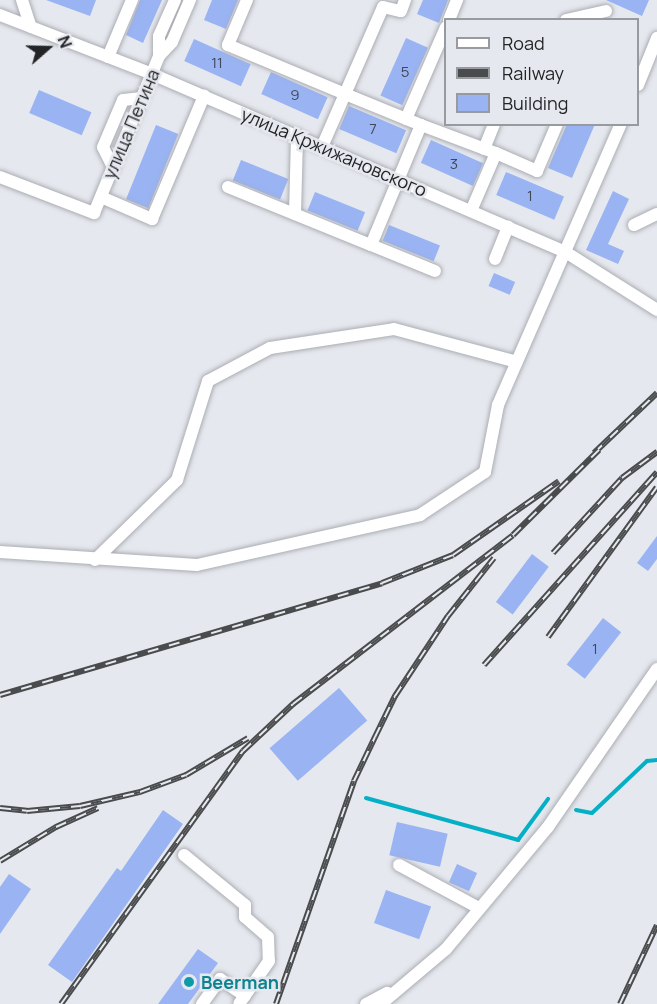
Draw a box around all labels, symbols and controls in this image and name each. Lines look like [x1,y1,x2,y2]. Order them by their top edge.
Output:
north arrow [18,18,78,78]
legend [444,18,639,126]
text: Road [502,31,545,55]
text: N [53,33,77,51]
house number: 11 [211,54,223,72]
text: Railway [502,61,564,85]
house number: 5 [401,63,409,81]
street label: улица Петина [98,66,164,182]
house number: 9 [290,86,300,104]
text: Building [502,91,568,115]
street label: улица Кржижановского [238,103,430,201]
house number: 7 [369,120,377,138]
house number: 3 [450,155,458,173]
house number: 1 [527,187,533,205]
house number: 1 [592,640,598,658]
place label: Beerman [201,971,279,993]
marker: Beerman [182,975,196,989]

